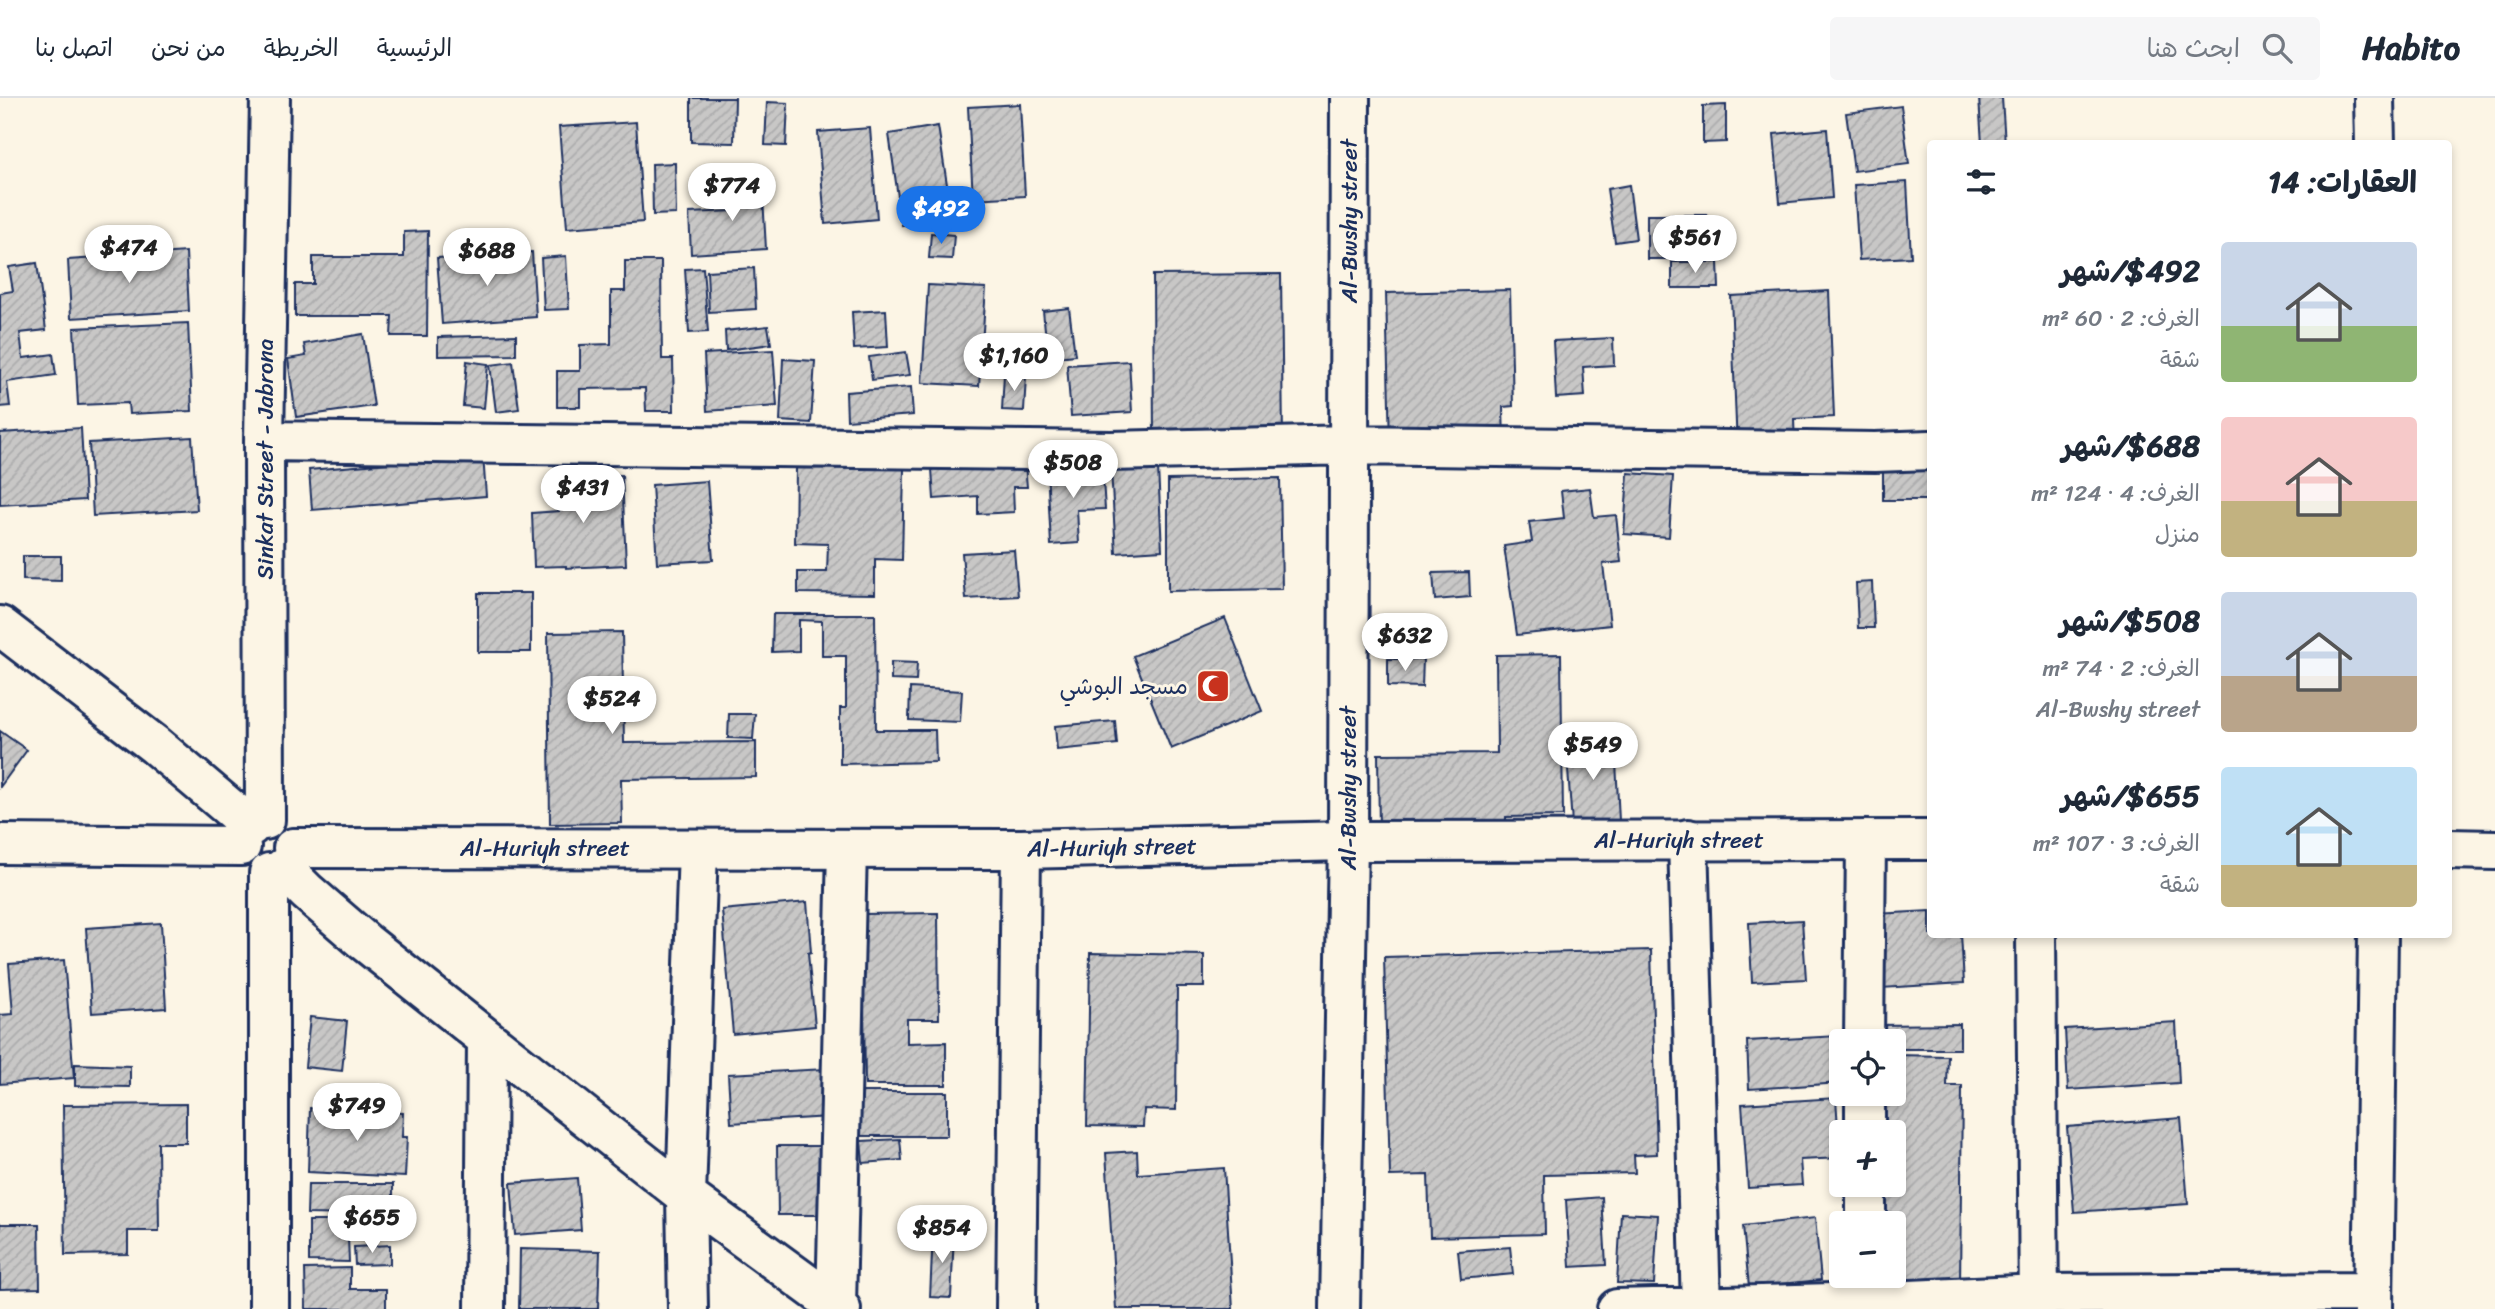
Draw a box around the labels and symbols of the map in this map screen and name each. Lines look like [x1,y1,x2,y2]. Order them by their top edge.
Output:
street label: Al-Bwshy street [1329,137,1370,304]
pin: $774 [691,164,773,223]
pin: $492 [900,186,982,246]
pin: $561 [1654,216,1736,275]
pin: $474 [88,226,170,285]
pin: $688 [446,228,528,288]
pin: $1,160 [957,334,1071,393]
street label: Sinkat Street - Jabrona [245,339,286,579]
pin: $508 [1032,440,1114,500]
pin: $431 [542,466,624,525]
pin: $632 [1364,614,1446,673]
place label: مسجد البوشي [1059,666,1188,707]
mosque icon: مسجد البوشي [1194,667,1232,705]
pin: $524 [571,676,653,736]
street label: Al-Bwshy street [1328,704,1369,871]
pin: $549 [1552,722,1634,782]
street label: Al-Huriyh street [1593,820,1764,861]
street label: Al-Huriyh street [1026,826,1197,869]
street label: Al-Huriyh street [459,828,630,869]
pin: $749 [316,1084,398,1143]
pin: $655 [331,1196,413,1255]
pin: $854 [901,1206,983,1265]

